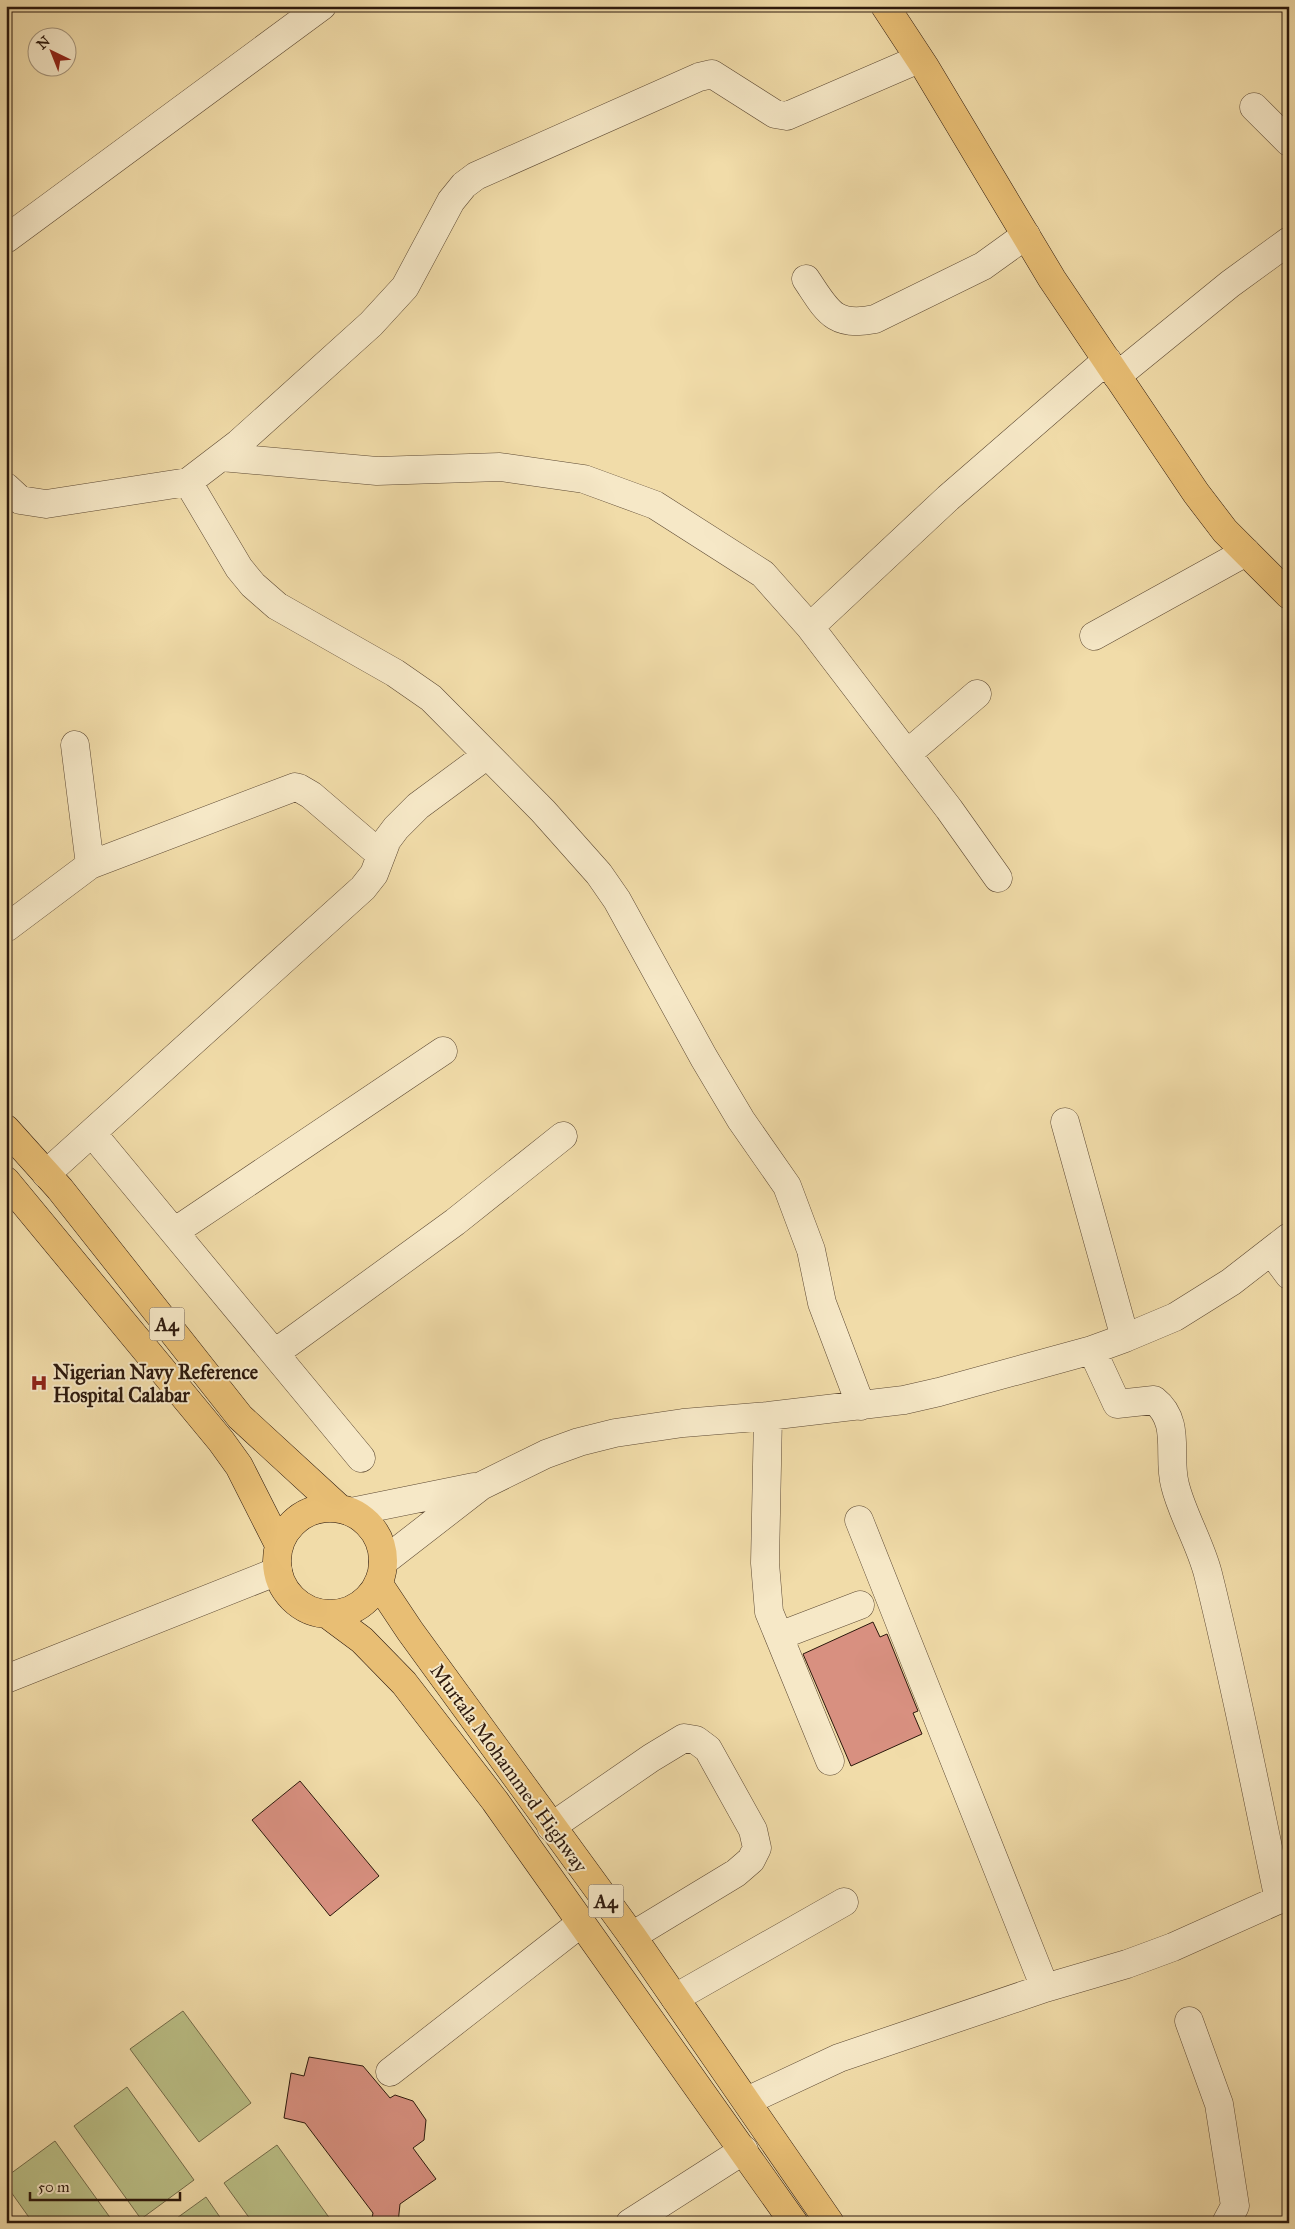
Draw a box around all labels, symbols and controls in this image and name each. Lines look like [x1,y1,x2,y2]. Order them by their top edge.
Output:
north arrow [28,28,78,78]
text: N [33,33,54,53]
road number: A4 [150,1308,184,1340]
place label: Nigerian Navy Reference Hospital Calabar [53,1360,259,1408]
hospital icon: Nigerian Navy Reference Hospital Calabar [29,1373,49,1393]
street label: Murtala Mohammed Highway [424,1659,593,1878]
road number: A4 [588,1884,624,1918]
scale bar [30,2169,180,2201]
text: 50 m [38,2178,70,2196]

